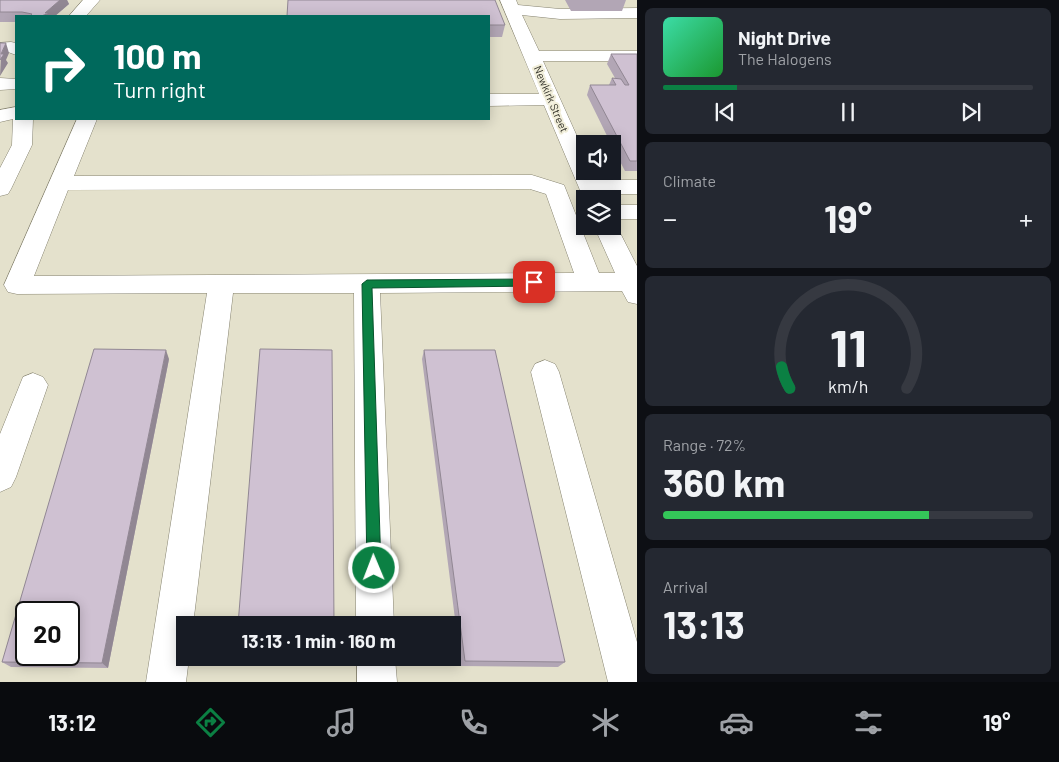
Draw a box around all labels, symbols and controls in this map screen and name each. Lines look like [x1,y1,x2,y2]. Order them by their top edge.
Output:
text: Night Drive [738,26,831,49]
text: 100 m [113,34,202,76]
icon: right [30,35,95,100]
text: The Halogens [738,49,832,68]
street label: Newkirk Street [532,64,571,134]
text: Turn right [113,76,206,102]
icon: previous [711,98,739,126]
icon: pause [834,98,862,126]
icon: next [957,98,985,126]
map controls [576,135,621,235]
button: sound [576,135,621,180]
text: Climate [663,171,716,190]
button: layers [576,190,621,235]
text: 19° [824,195,872,241]
text: − [663,201,677,235]
text: + [1019,201,1033,235]
pin [513,261,555,303]
icon: arrive [520,268,548,296]
text: 11 [829,315,867,377]
text: km/h [828,375,868,397]
text: Range · 72% [663,435,746,454]
text: 360 km [663,459,785,505]
position arrow [347,541,399,593]
text: Arrival [663,577,708,596]
speed limit sign: 20 [15,601,80,666]
text: 13:13 [663,601,745,647]
text: 13:13 · 1 min · 160 m [241,629,396,652]
icon: directions [193,705,228,740]
icon: music [324,705,359,740]
icon: phone [456,705,491,740]
icon: climate [588,705,623,740]
icon: car [719,705,754,740]
icon: filters [851,705,886,740]
text: 13:12 [48,709,96,735]
text: 19° [983,709,1011,735]

